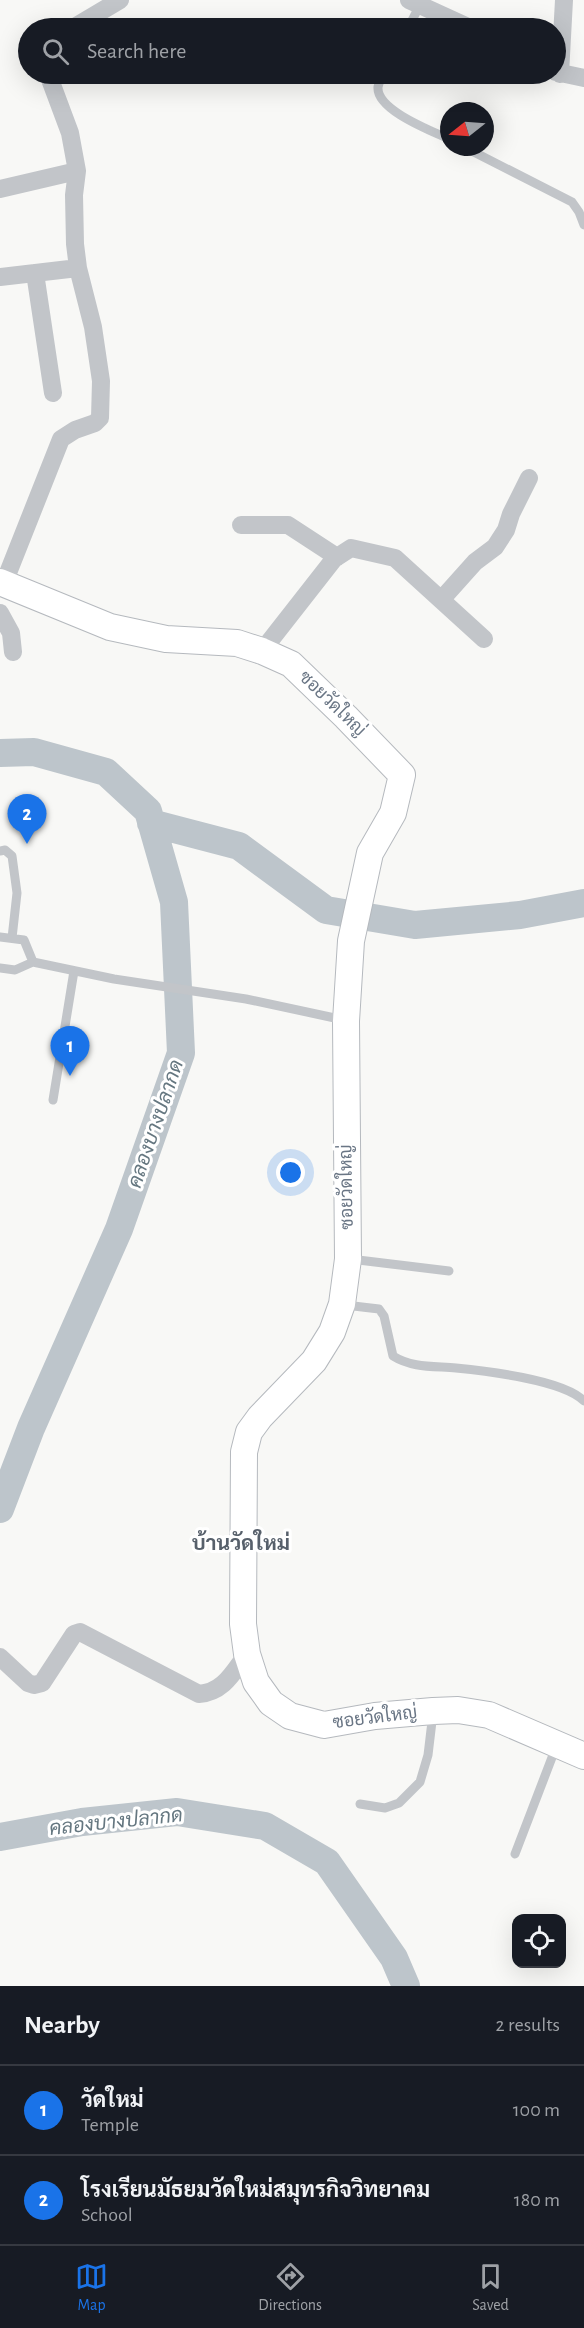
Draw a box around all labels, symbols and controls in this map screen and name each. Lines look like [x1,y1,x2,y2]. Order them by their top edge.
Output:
search box [18,18,566,84]
icon: search [39,35,72,68]
text: Search here [87,40,186,62]
north arrow [440,102,494,156]
street label: ซอยวัดใหญ่ [294,664,372,741]
pin: 2 [8,794,46,844]
pin: 1 [50,1026,90,1076]
water label: คลองบางปลากด [124,1057,187,1191]
street label: ซอยวัดใหญ่ [332,1144,358,1230]
your location [276,1158,305,1187]
district label: บ้านวัดใหม่ [192,1529,290,1554]
street label: ซอยวัดใหญ่ [331,1699,418,1733]
water label: คลองบางปลากด [48,1804,184,1839]
map controls [512,1914,566,1968]
button: locate [512,1914,566,1968]
text: Nearby [24,2012,100,2038]
text: 2 results [496,2015,560,2035]
text: วัดใหม่ [81,2089,144,2111]
text: 1 [40,2100,47,2120]
text: 100 m [513,2100,560,2120]
text: Temple [81,2115,139,2135]
text: โรงเรียนมัธยมวัดใหม่สมุทรกิจวิทยาคม [81,2179,430,2201]
text: 2 [39,2190,48,2210]
text: 180 m [514,2190,560,2210]
text: School [81,2205,133,2225]
tab: Map [75,2260,108,2315]
tab: Directions [258,2260,322,2315]
tab: Saved [472,2260,509,2315]

